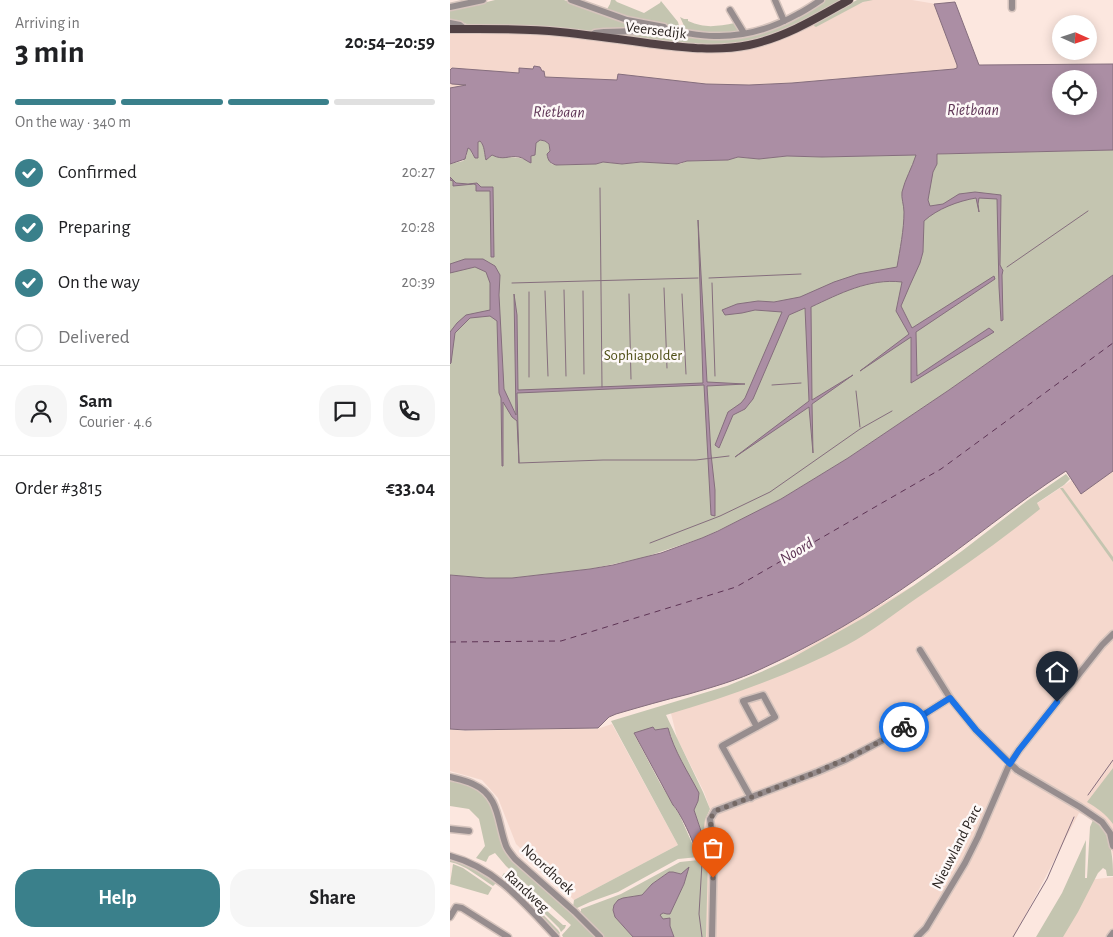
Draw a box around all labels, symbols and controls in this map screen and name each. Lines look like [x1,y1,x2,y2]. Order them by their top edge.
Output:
text: Arriving in [15,15,80,31]
north arrow [1052,15,1098,60]
map controls [1052,15,1097,115]
street label: Veersedijk [625,19,687,42]
text: 20:54–20:59 [345,33,435,52]
text: 3 min [15,36,85,68]
button: locate [1052,70,1097,115]
water label: Rietbaan [947,102,999,118]
water label: Rietbaan [533,104,585,120]
text: On the way · 340 m [15,114,131,130]
icon: check [15,159,43,187]
text: Confirmed [58,163,137,182]
text: 20:27 [402,164,435,180]
icon: check [15,214,43,242]
text: Preparing [58,218,131,237]
text: 20:28 [401,219,435,235]
icon: check [15,269,43,297]
text: On the way [58,273,140,292]
text: 20:39 [401,274,435,290]
text: Delivered [58,328,130,347]
park label: Sophiapolder [604,348,682,363]
button: person [15,385,67,437]
button: chat [319,385,371,437]
button: phone [383,385,435,437]
text: Sam [79,392,113,411]
text: Courier · 4.6 [79,414,152,430]
text: Order #3815 [15,479,102,498]
text: €33.04 [386,479,435,498]
water label: Noord [777,535,816,567]
pin [1036,651,1078,702]
icon: home [1043,658,1071,686]
courier [879,702,929,752]
icon: bike [890,713,918,741]
street label: Nieuwland Parc [929,803,984,891]
pin [692,827,734,878]
icon: bag [699,834,727,862]
street label: Noordhoek [518,841,577,897]
street label: Randweg [502,867,552,916]
button: Help [15,869,220,927]
button: Share [230,869,435,927]

